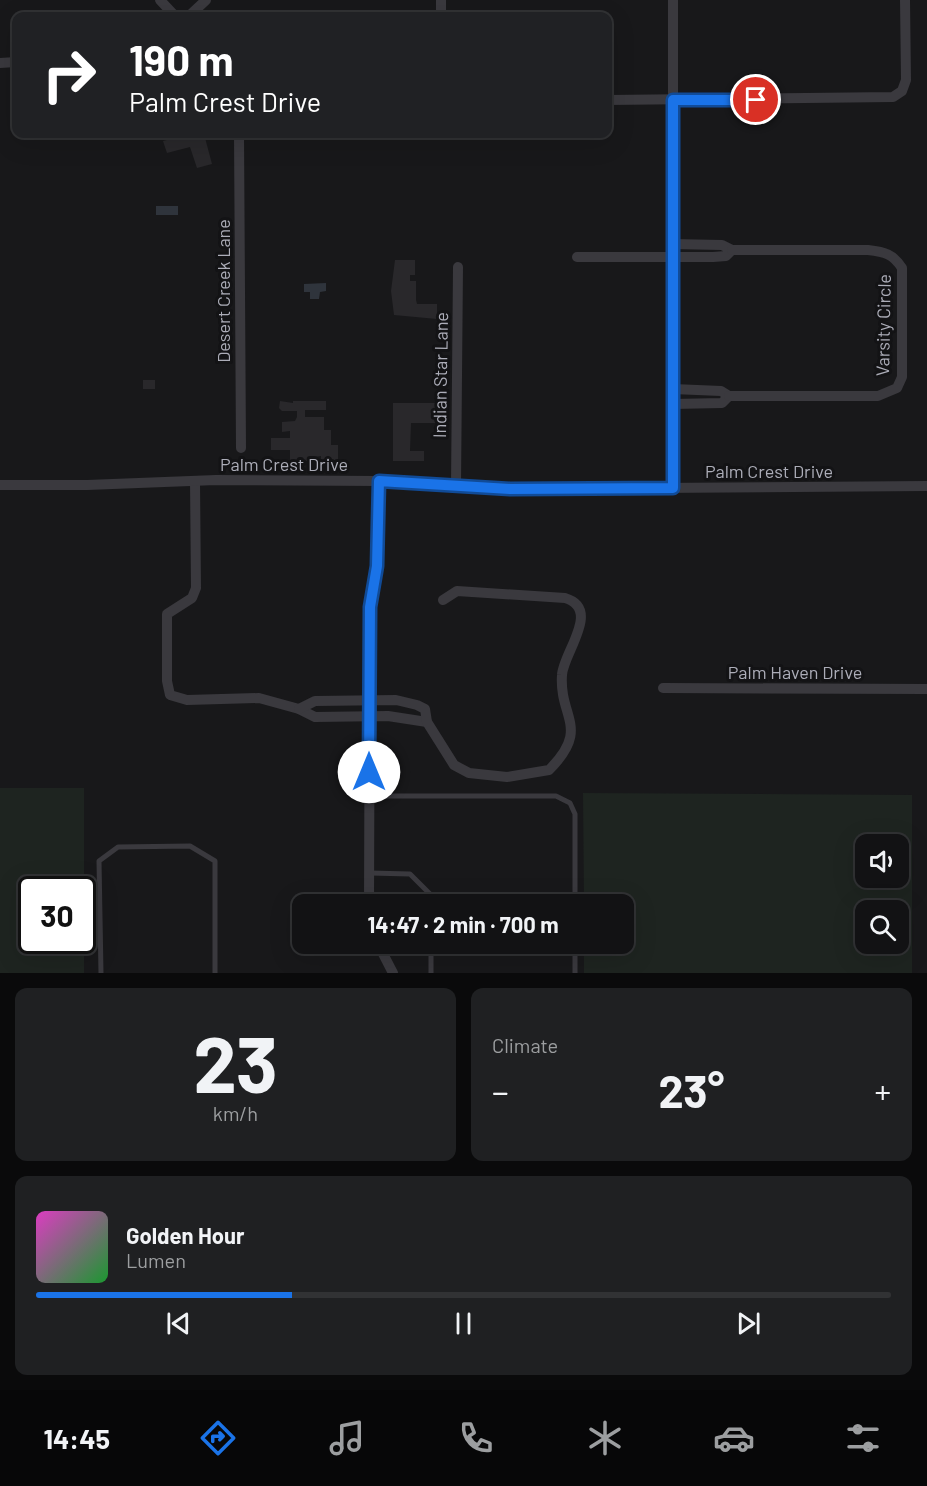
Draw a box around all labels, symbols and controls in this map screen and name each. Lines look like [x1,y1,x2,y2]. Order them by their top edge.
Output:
text: 190 m [129,34,234,84]
icon: right [30,36,108,114]
pin [730,74,781,125]
icon: arrive [739,83,772,116]
text: Palm Crest Drive [129,85,321,117]
street label: Desert Creek Lane [212,219,234,363]
street label: Varsity Circle [871,274,895,376]
street label: Indian Star Lane [428,312,452,438]
street label: Palm Crest Drive [220,453,348,475]
street label: Palm Crest Drive [705,460,833,482]
street label: Palm Haven Drive [728,661,862,683]
position arrow [337,740,401,804]
map controls [855,834,909,954]
button: sound [855,834,909,888]
speed limit sign: 30 [18,876,96,954]
button: search [855,900,909,954]
text: 14:47 · 2 min · 700 m [367,911,559,937]
text: 23 [193,1015,278,1109]
text: Climate [492,1033,558,1057]
text: 23° [659,1063,724,1117]
text: − [492,1071,509,1111]
text: + [874,1071,891,1111]
text: km/h [213,1101,258,1125]
text: Golden Hour [126,1222,244,1248]
text: Lumen [126,1248,186,1272]
icon: previous [162,1307,195,1340]
icon: pause [447,1307,480,1340]
icon: next [732,1307,765,1340]
icon: directions [197,1417,239,1459]
icon: music [326,1417,368,1459]
icon: phone [455,1417,497,1459]
icon: climate [584,1417,626,1459]
icon: car [713,1417,755,1459]
icon: filters [842,1417,884,1459]
text: 14:45 [43,1422,110,1454]

